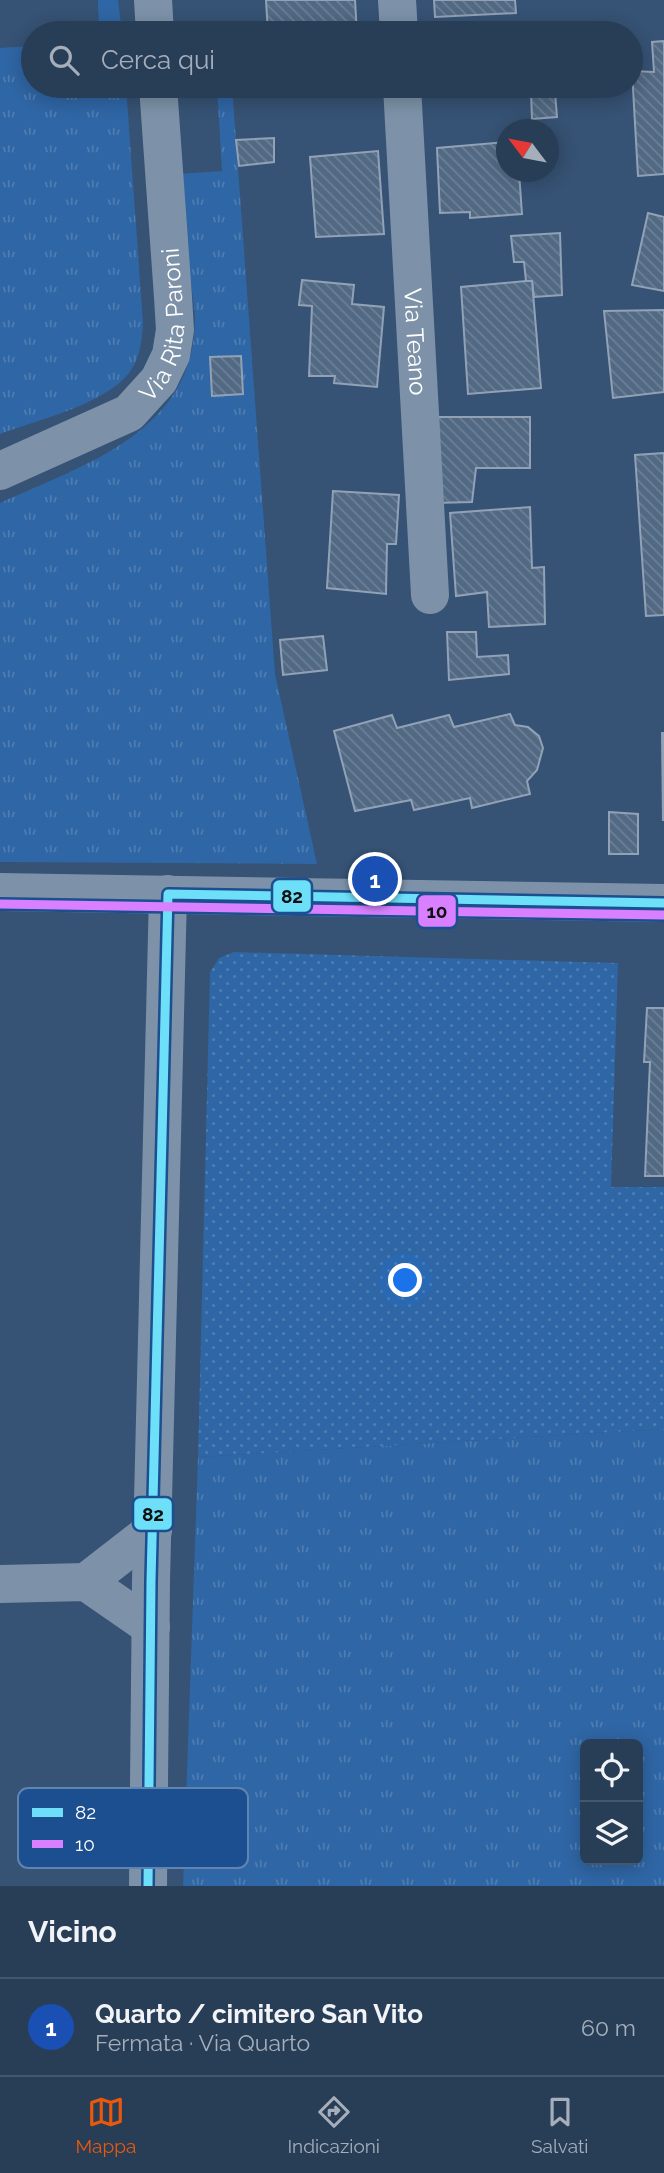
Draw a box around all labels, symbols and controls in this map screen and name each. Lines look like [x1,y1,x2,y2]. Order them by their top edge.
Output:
search box [21,21,643,98]
icon: search [45,41,83,79]
text: Cerca qui [101,45,215,75]
north arrow [496,119,559,182]
street label: Via Rita Paroni [133,247,190,407]
street label: Via Teano [399,287,433,396]
pin: 1 [352,853,398,905]
line badge: 82 [272,879,312,913]
text: 82 [281,885,303,907]
line badge: 10 [417,894,457,928]
text: 10 [426,900,448,922]
your location [388,1263,422,1297]
line badge: 82 [133,1497,173,1531]
text: 82 [142,1503,164,1525]
map controls [580,1739,643,1865]
button: locate [580,1739,643,1802]
legend [18,1788,248,1868]
text: 82 [75,1801,96,1823]
button: layers [580,1802,643,1865]
text: 10 [75,1833,95,1855]
text: Vicino [28,1914,117,1949]
text: Quarto / cimitero San Vito [95,1999,423,2029]
text: 1 [45,2014,57,2041]
text: 60 m [581,2014,636,2041]
text: Fermata · Via Quarto [95,2029,310,2056]
tab: Mappa [76,2093,136,2157]
tab: Indicazioni [287,2093,380,2157]
tab: Salvati [531,2093,588,2157]

